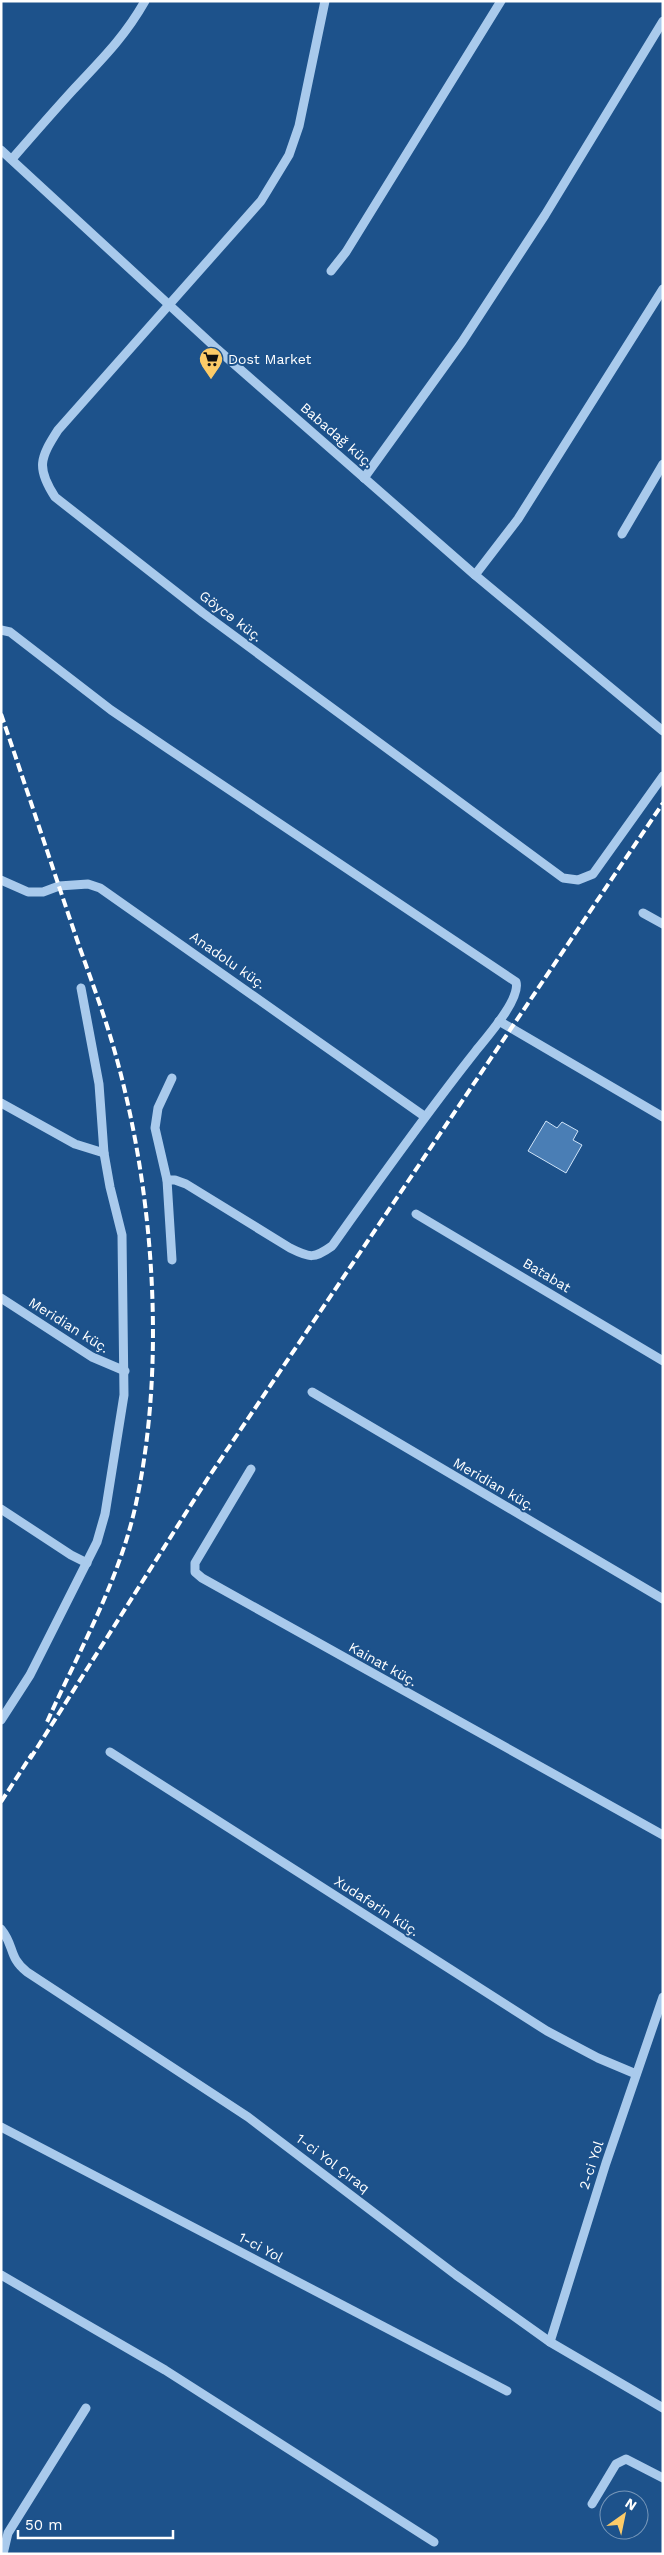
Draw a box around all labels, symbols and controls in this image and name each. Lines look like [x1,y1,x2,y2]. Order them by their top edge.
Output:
supermarket icon: Dost Market [198,346,224,380]
place label: Dost Market [228,351,312,367]
street label: Babadağ küç. [297,399,377,471]
street label: Göycə küç. [196,587,266,645]
street label: Anadolu küç. [187,928,269,992]
street label: Batabat [520,1255,574,1296]
street label: Meridian küç. [26,1294,112,1356]
street label: Meridian küç. [450,1454,538,1514]
street label: Kainat küç. [346,1639,420,1689]
street label: Xudafərin küç. [332,1873,422,1939]
street label: 1-ci Yol Çıraq [293,2130,373,2196]
street label: 2-ci Yol [576,2138,607,2191]
street label: 1-ci Yol [236,2229,287,2266]
north arrow [599,2490,649,2540]
text: N [622,2495,640,2514]
scale bar [18,2508,172,2540]
text: 50 m [25,2516,62,2534]

